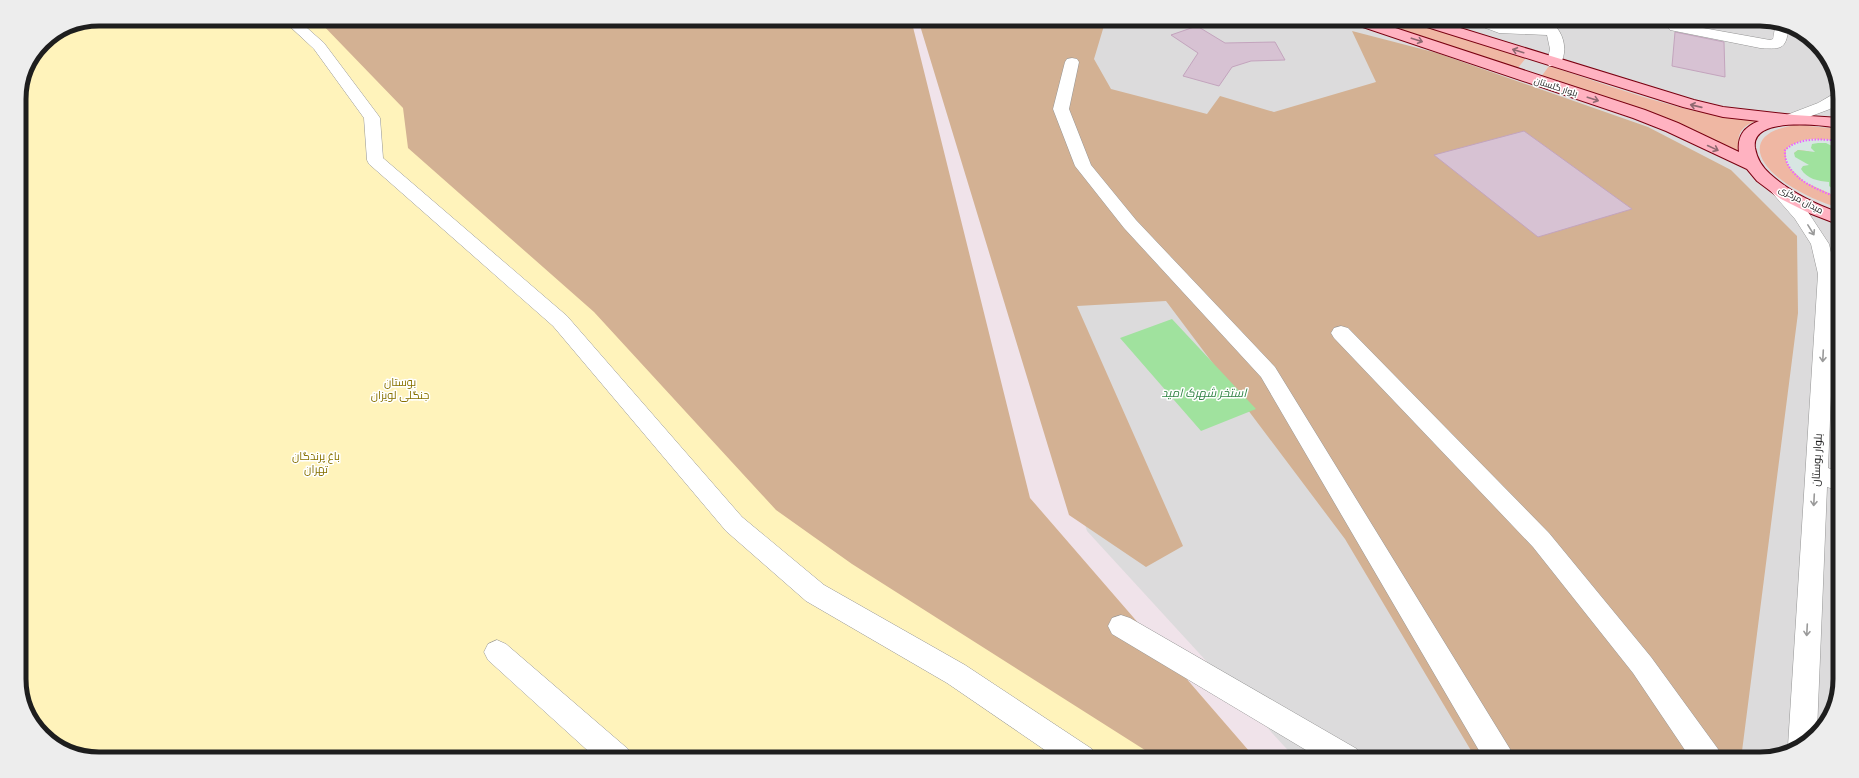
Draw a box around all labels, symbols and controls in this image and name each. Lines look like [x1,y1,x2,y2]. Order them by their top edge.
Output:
one-way arrow [1410,37,1423,44]
one-way arrow [1512,47,1525,54]
street label: بلوار گلستان [1533,75,1579,99]
one-way arrow [1586,96,1599,103]
one-way arrow [1690,101,1703,109]
one-way arrow [1707,145,1719,152]
street label: میدان مرکزی [1777,184,1825,216]
one-way arrow [1807,224,1815,235]
one-way arrow [1819,349,1826,362]
park label: بوستان جنگلی لویزان [371,376,429,402]
water label: استخر شهرک امید [1162,386,1248,400]
street label: بلوار بوستان [1809,433,1825,487]
park label: باغ پرندگان تهران [292,450,340,476]
one-way arrow [1811,493,1818,506]
one-way arrow [1804,623,1811,636]

